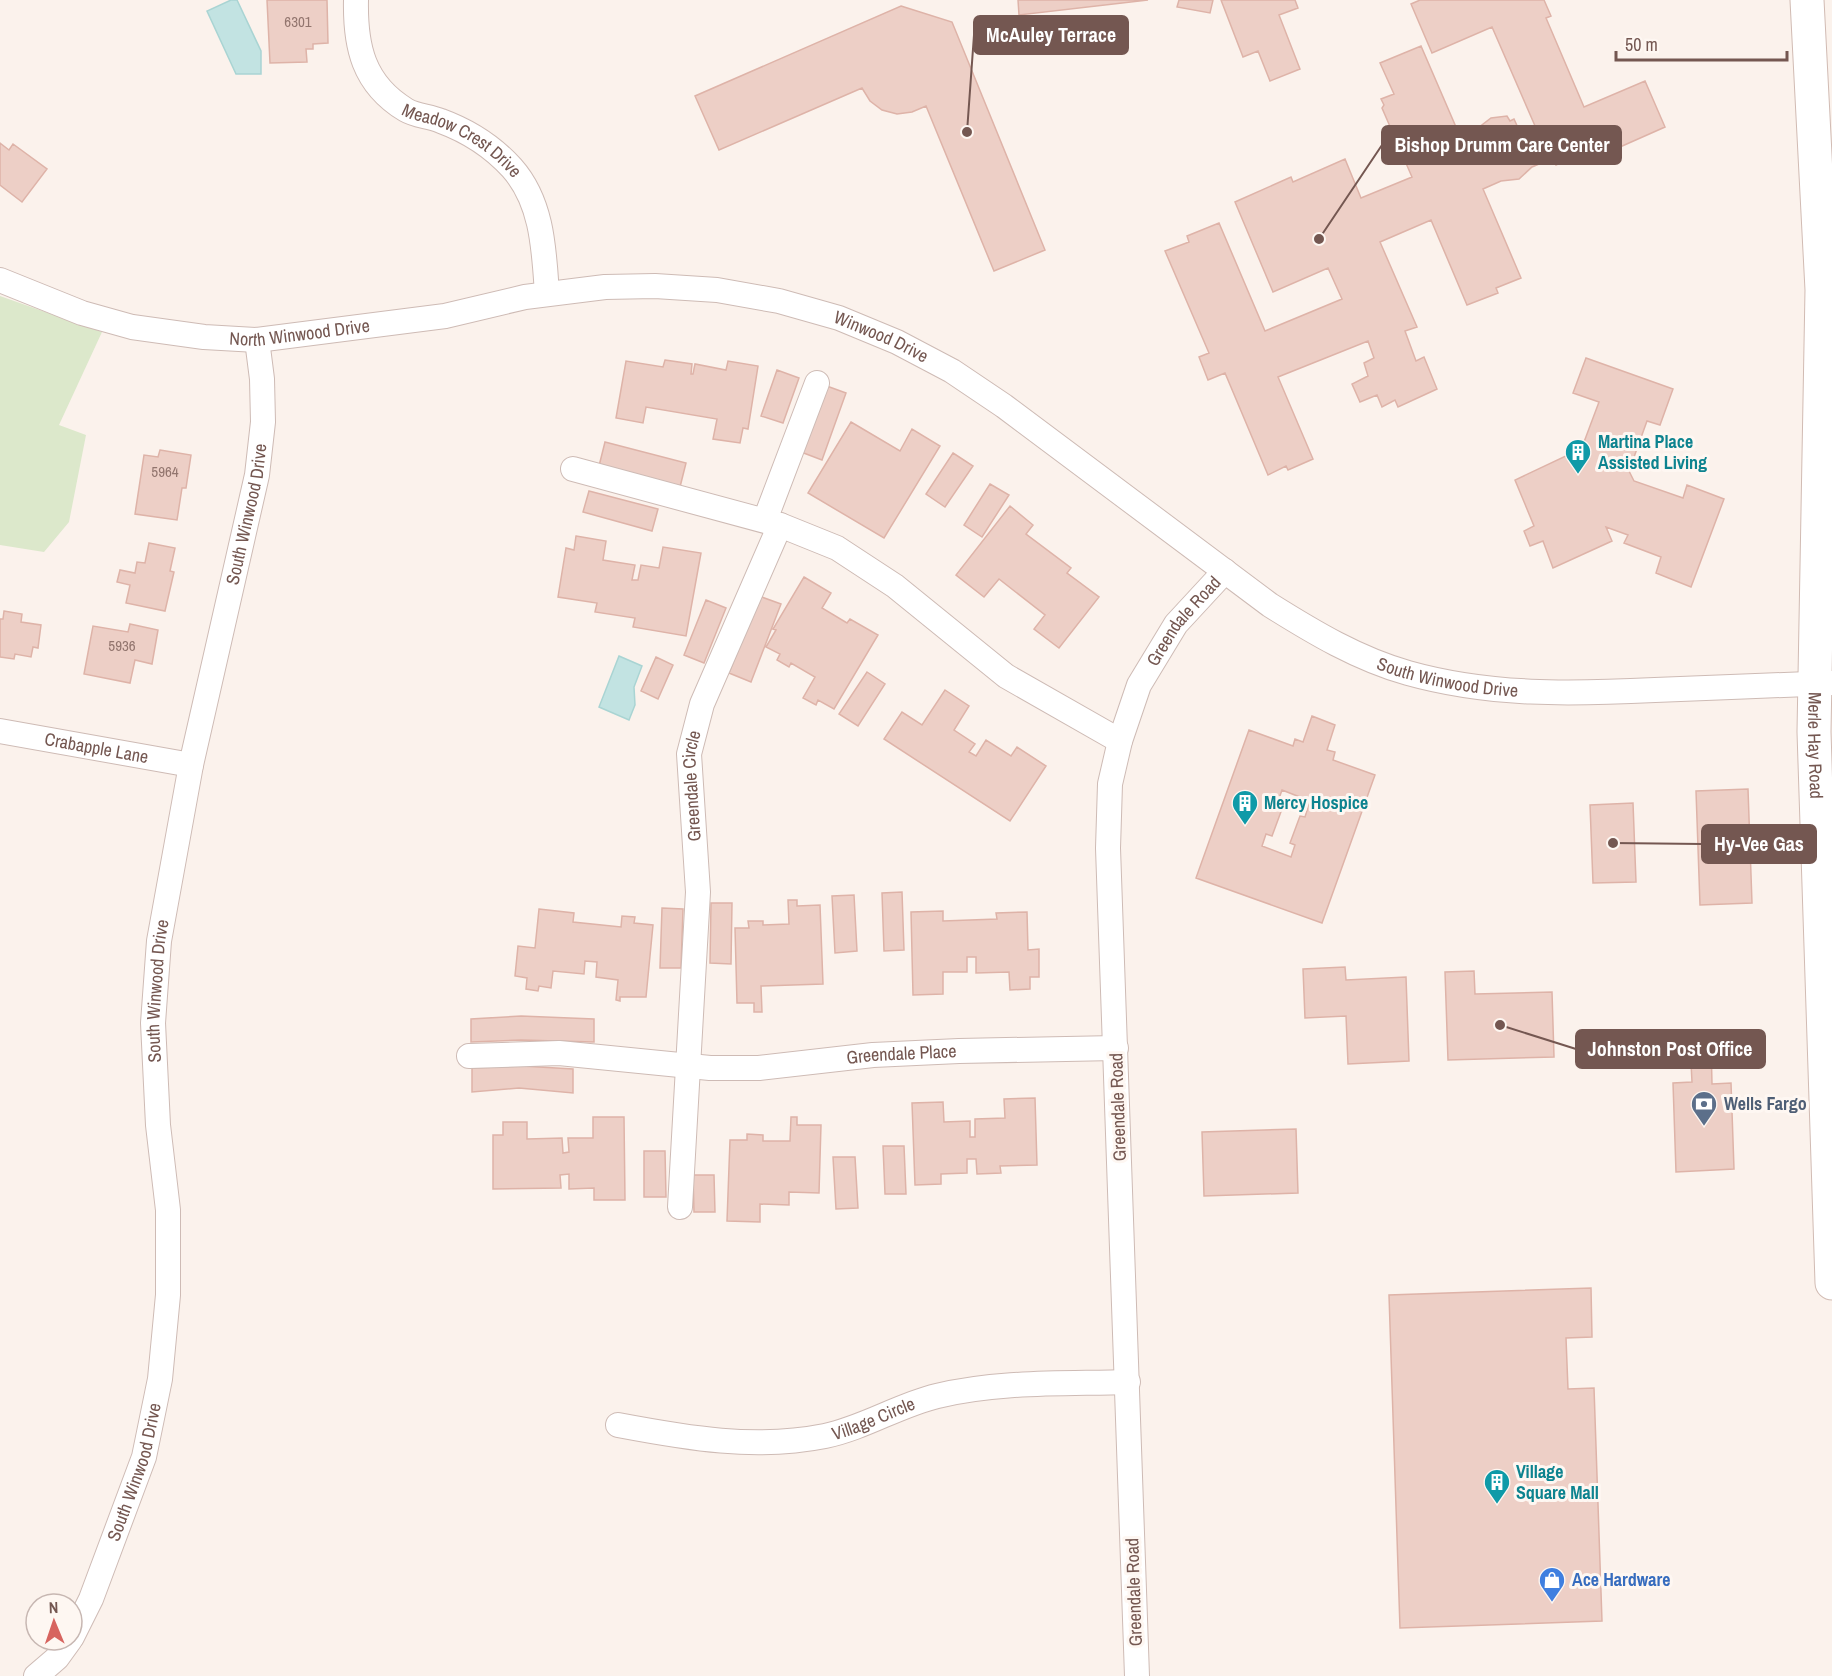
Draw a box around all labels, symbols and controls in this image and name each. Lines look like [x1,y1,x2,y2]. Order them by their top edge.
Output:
house number: 6301 [284,11,312,32]
callout: McAuley Terrace [974,16,1128,54]
text: McAuley Terrace [986,21,1116,48]
scale bar [1616,24,1787,62]
text: 50 m [1625,32,1658,57]
street label: Meadow Crest Drive [398,97,528,182]
callout: Bishop Drumm Care Center [1382,126,1621,164]
text: Bishop Drumm Care Center [1394,131,1610,158]
street label: Winwood Drive [830,304,933,368]
street label: North Winwood Drive [229,313,371,352]
place label: Martina Place Assisted Living [1598,429,1707,475]
building icon: Martina Place Assisted Living [1563,437,1593,475]
street label: South Winwood Drive [219,442,272,587]
house number: 5964 [151,461,179,482]
street label: Greendale Road [1140,570,1226,671]
house number: 5936 [108,635,136,656]
street label: South Winwood Drive [1373,651,1519,703]
street label: Merle Hay Road [1802,692,1829,799]
street label: Crabapple Lane [43,726,151,769]
street label: Greendale Circle [676,727,707,842]
building icon: Mercy Hospice [1230,788,1260,826]
place label: Mercy Hospice [1264,790,1368,815]
callout: Hy-Vee Gas [1702,825,1816,863]
text: Hy-Vee Gas [1714,830,1804,857]
street label: South Winwood Drive [140,917,175,1063]
callout: Johnston Post Office [1576,1030,1765,1068]
text: Johnston Post Office [1588,1035,1752,1062]
street label: Greendale Place [845,1038,957,1070]
street label: Greendale Road [1103,1052,1132,1162]
bank icon: Wells Fargo [1689,1089,1719,1127]
place label: Wells Fargo [1724,1091,1807,1116]
street label: Village Circle [829,1391,918,1446]
street label: South Winwood Drive [101,1401,167,1544]
place label: Village Square Mall [1516,1459,1599,1505]
building icon: Village Square Mall [1482,1467,1512,1505]
street label: Greendale Road [1119,1537,1148,1647]
shop icon: Ace Hardware [1537,1565,1567,1603]
place label: Ace Hardware [1572,1567,1670,1592]
north arrow [24,1592,84,1652]
text: N [48,1596,59,1618]

